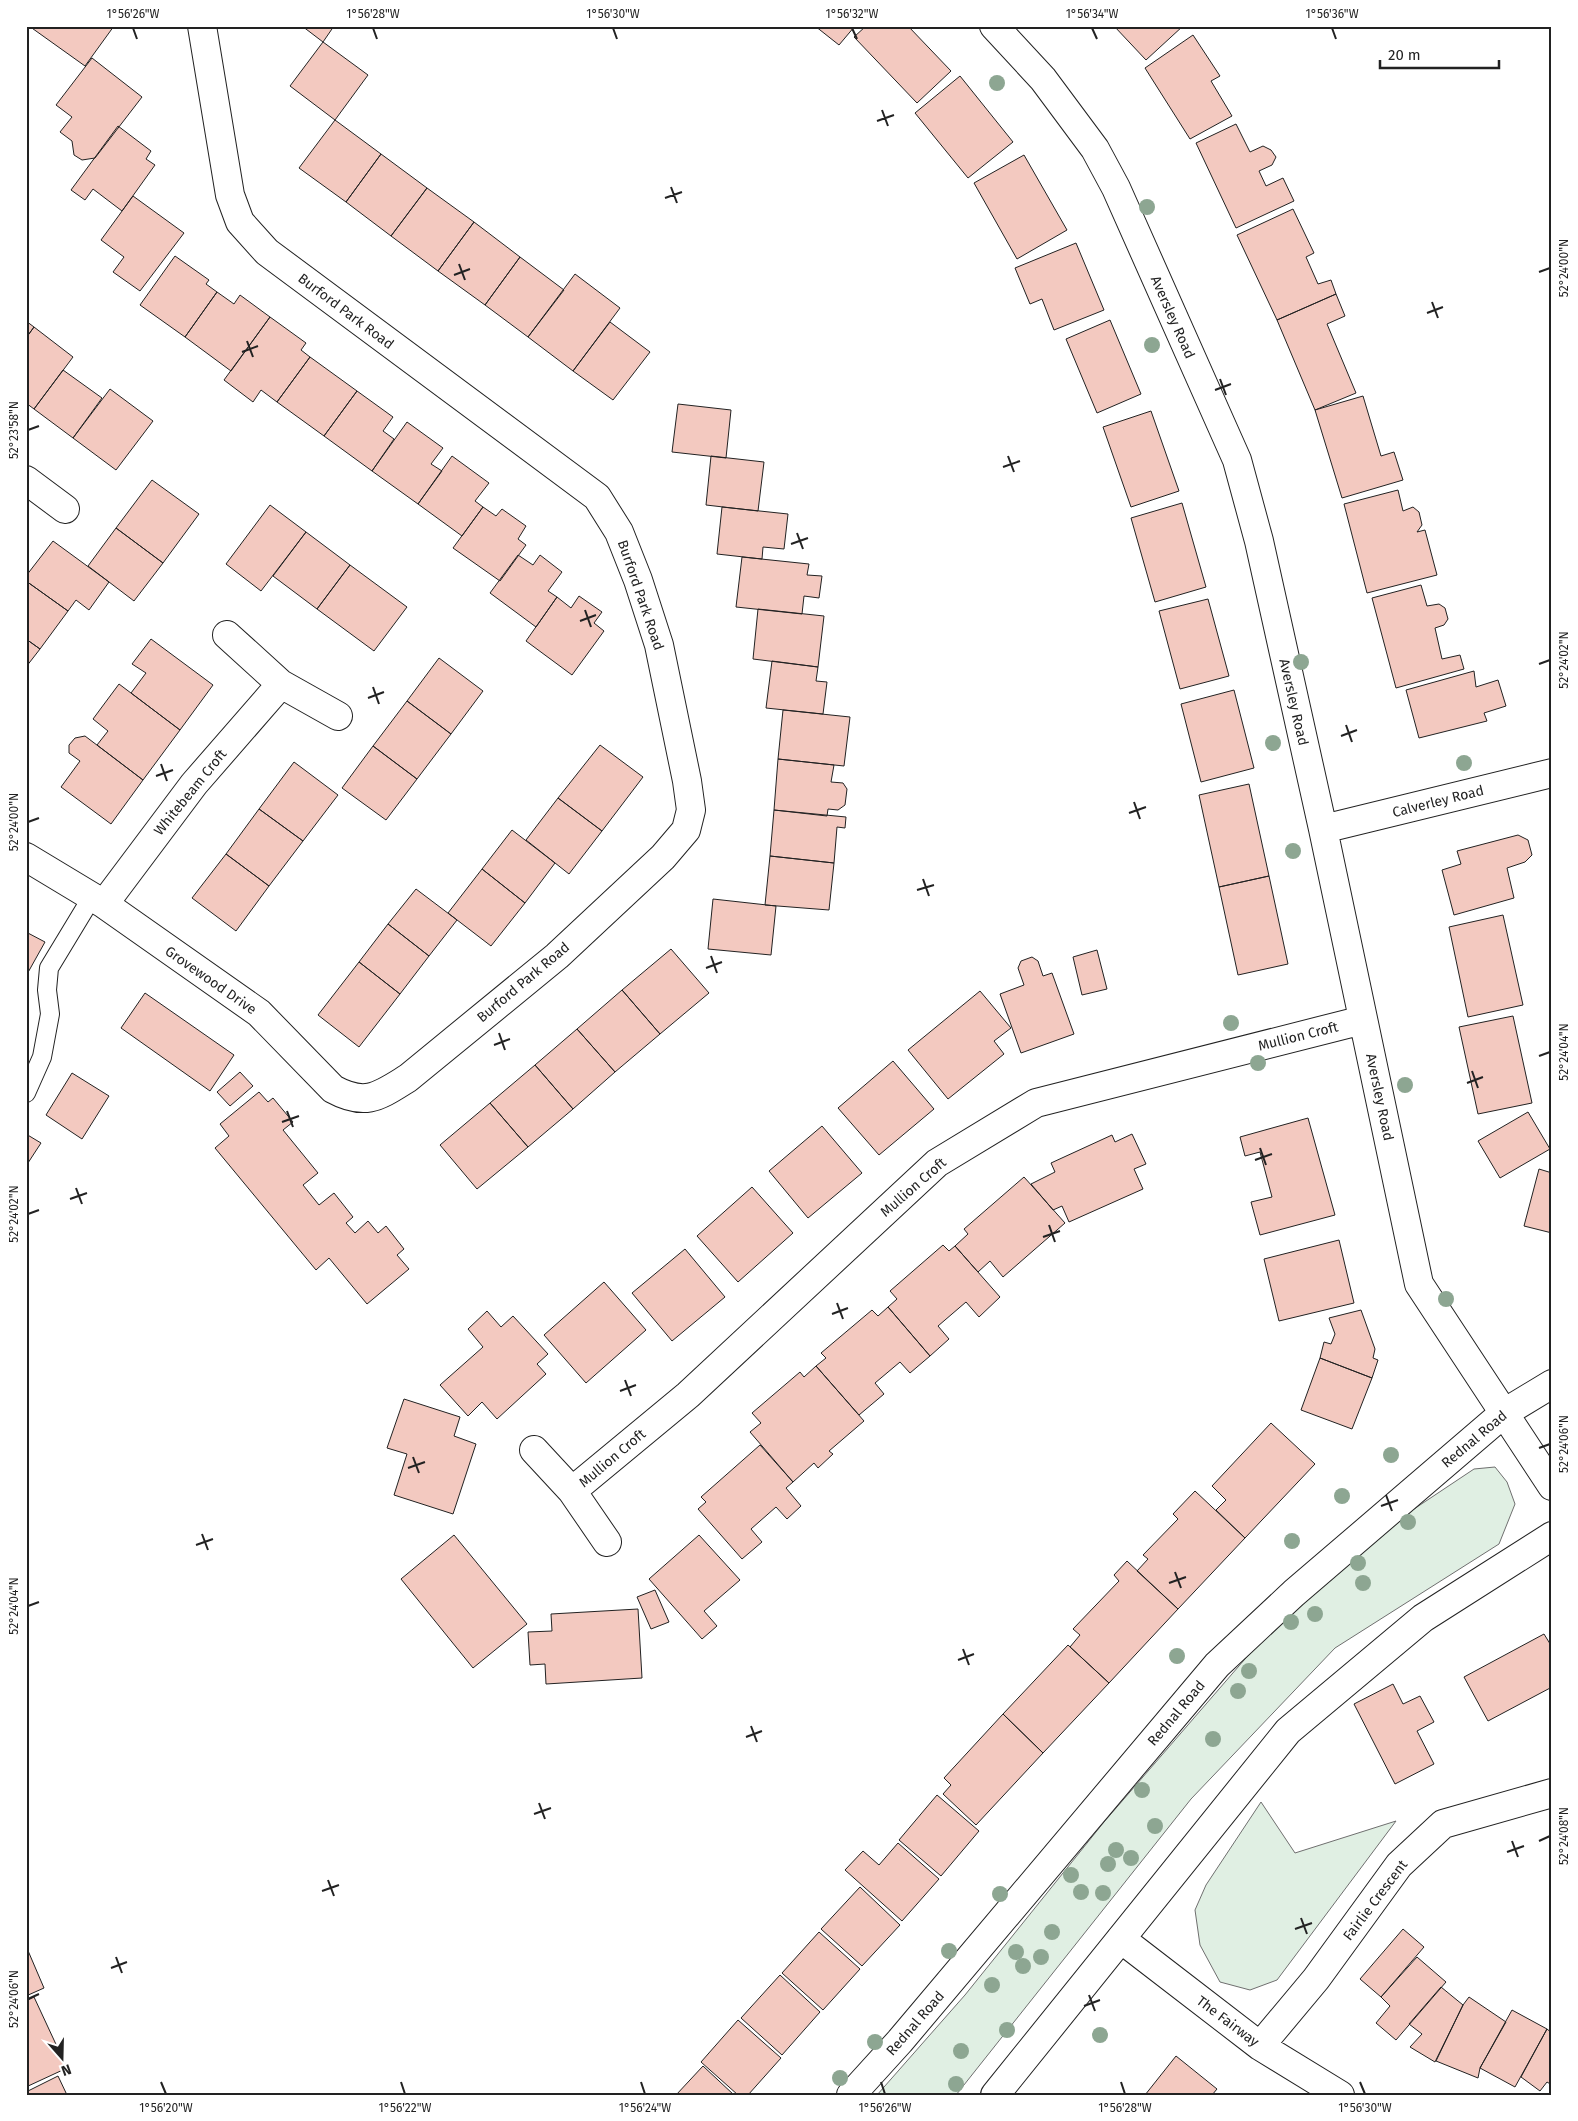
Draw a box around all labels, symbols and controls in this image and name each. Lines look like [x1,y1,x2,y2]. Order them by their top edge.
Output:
text: 1°56'26"W [106,7,160,21]
text: 1°56'28"W [346,7,400,21]
text: 1°56'30"W [586,7,640,21]
text: 1°56'32"W [826,7,878,21]
text: 1°56'34"W [1066,7,1118,21]
text: 1°56'36"W [1305,7,1359,21]
scale bar [1380,38,1499,70]
text: 20 m [1388,46,1421,64]
text: 52°24'00"N [1557,239,1571,297]
street label: Burford Park Road [294,270,397,353]
street label: Aversley Road [1147,273,1198,361]
text: 52°23'58"N [7,401,21,459]
street label: Burford Park Road [614,538,667,652]
text: 52°24'02"N [1557,631,1571,689]
street label: Aversley Road [1275,657,1312,747]
street label: Whitebeam Croft [150,745,231,839]
street label: Calverley Road [1391,782,1486,821]
text: 52°24'00"N [7,793,21,851]
street label: Burford Park Road [474,939,573,1026]
street label: Grovewood Drive [162,943,260,1018]
street label: Mullion Croft [1256,1018,1341,1055]
text: 52°24'04"N [1557,1023,1571,1081]
street label: Aversley Road [1362,1052,1397,1142]
street label: Mullion Croft [877,1154,950,1221]
text: 52°24'02"N [7,1185,21,1243]
street label: Rednal Road [1438,1407,1510,1472]
text: 52°24'06"N [1557,1415,1571,1473]
street label: Mullion Croft [576,1425,650,1491]
text: 52°24'04"N [7,1577,21,1635]
street label: Rednal Road [1144,1677,1209,1749]
text: 52°24'08"N [1557,1807,1571,1865]
street label: Fairlie Crescent [1340,1856,1412,1944]
text: 52°24'06"N [7,1970,21,2028]
street label: Rednal Road [883,1988,948,2059]
street label: The Fairway [1193,1992,1262,2051]
north arrow [38,2034,88,2084]
text: N [59,2060,74,2079]
text: 1°56'20"W [139,2101,193,2115]
text: 1°56'22"W [379,2101,432,2115]
text: 1°56'24"W [619,2101,671,2115]
text: 1°56'26"W [858,2101,912,2115]
text: 1°56'28"W [1098,2101,1152,2115]
text: 1°56'30"W [1338,2101,1392,2115]

